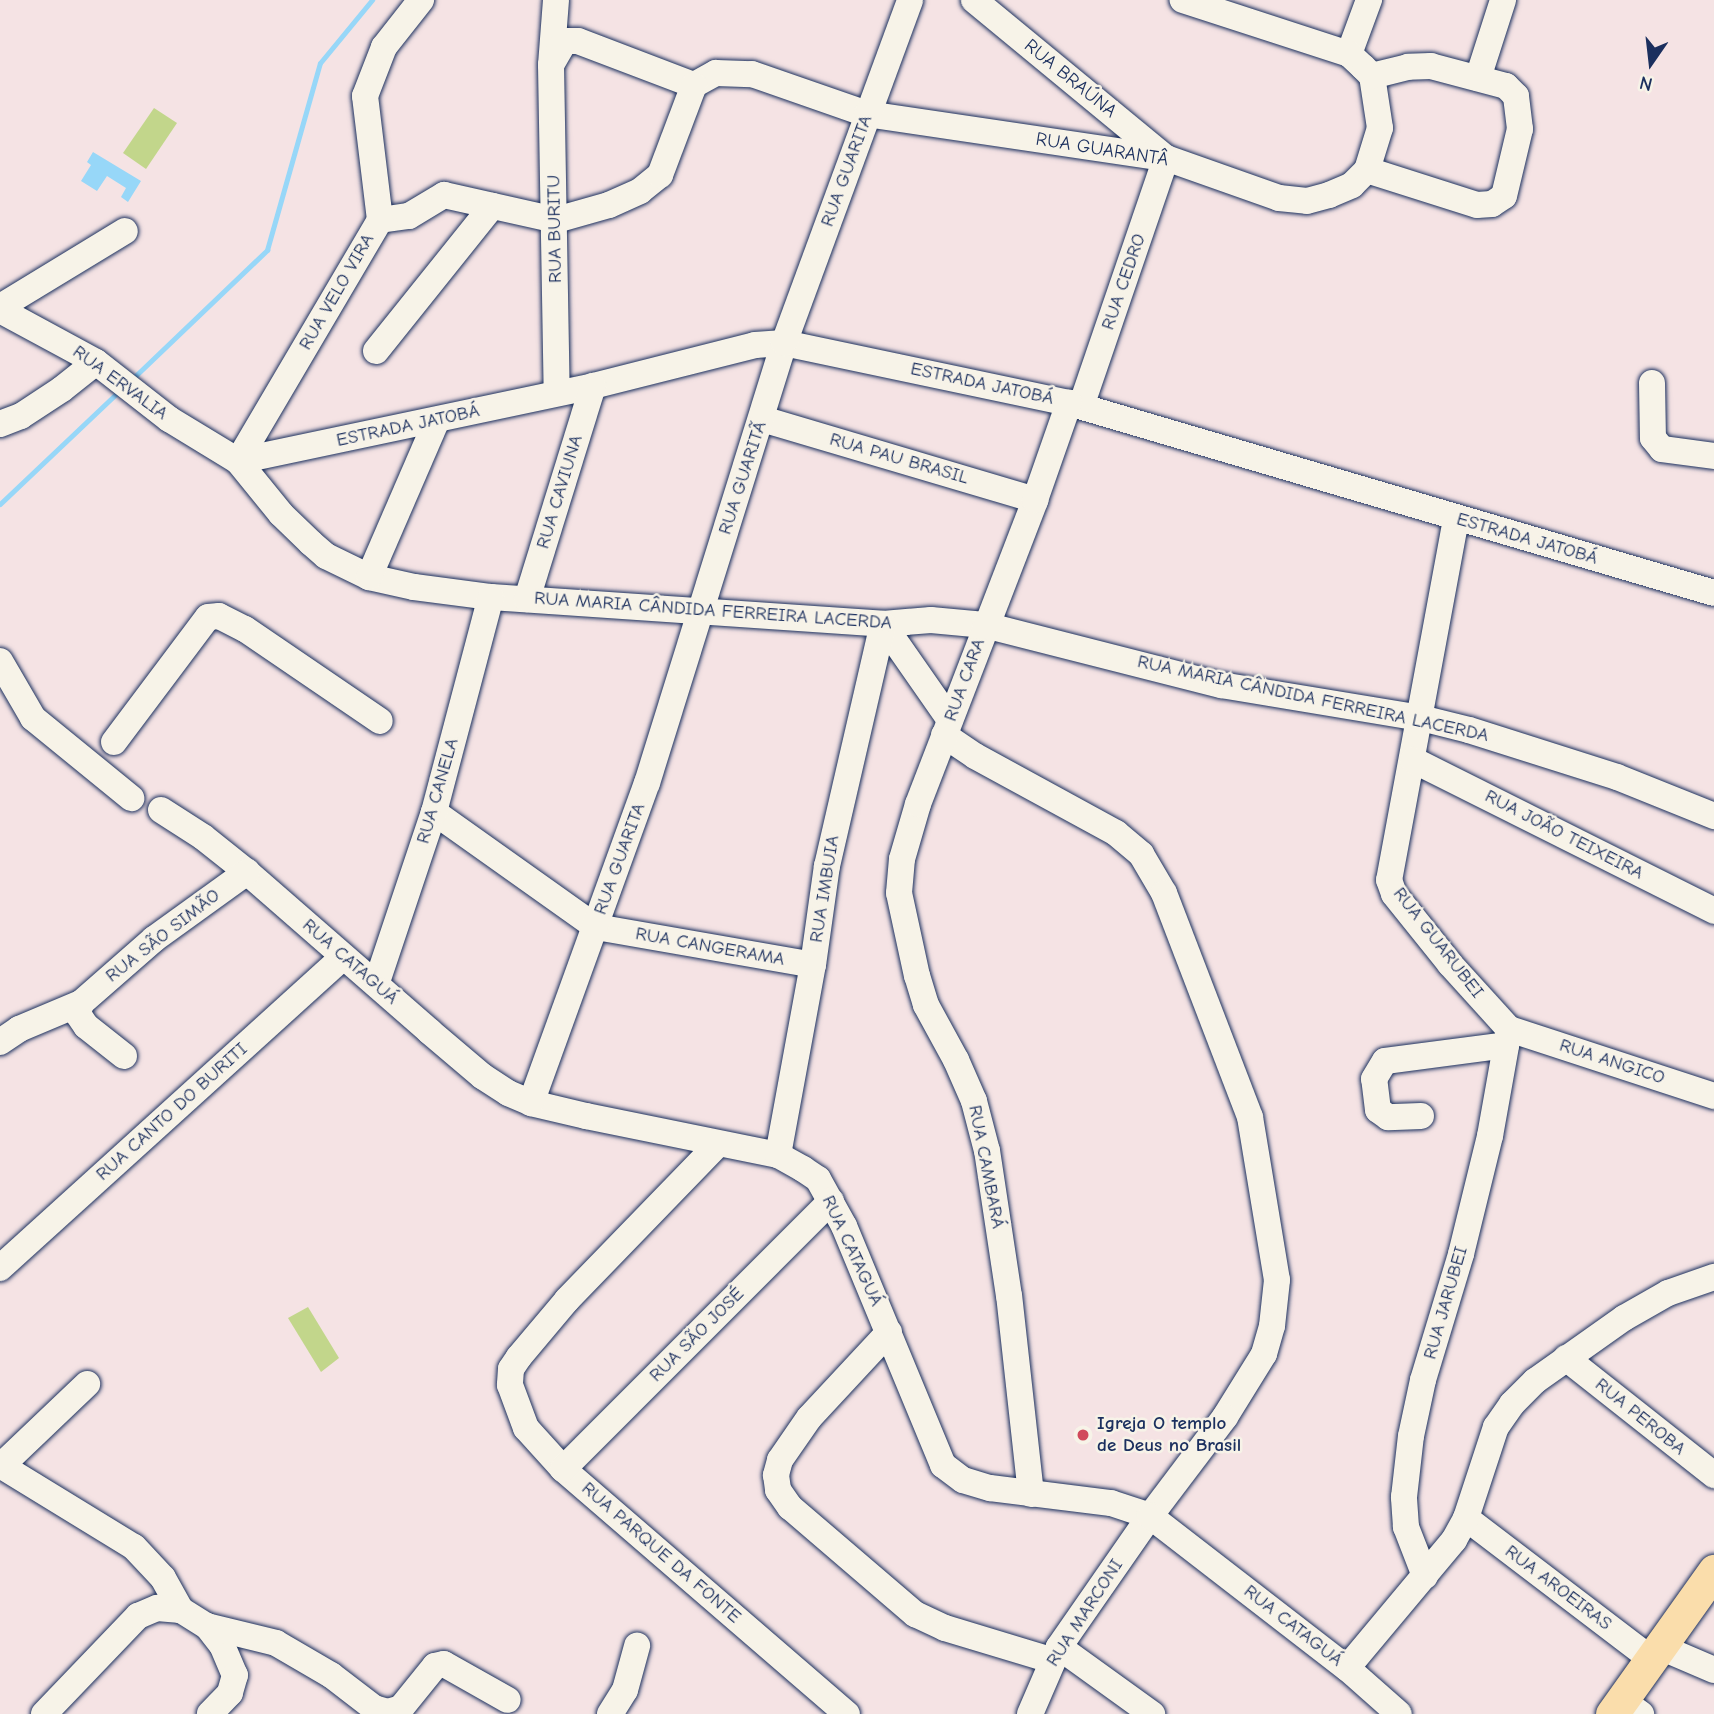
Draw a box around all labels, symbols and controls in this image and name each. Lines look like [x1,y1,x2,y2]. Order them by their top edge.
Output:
north arrow [1616,28,1686,98]
street label: RUA BRAÚNA [1019,35,1121,123]
text: N [1637,71,1655,96]
street label: RUA GUARITA [816,112,878,230]
street label: RUA GUARANTÂ [1034,128,1170,172]
street label: RUA BURITU [543,175,567,283]
street label: RUA VELO VIRA [294,230,380,354]
street label: RUA CEDRO [1097,231,1151,333]
street label: RUA ERVALIA [68,341,172,425]
street label: ESTRADA JATOBÁ [908,358,1056,410]
street label: ESTRADA JATOBÁ [334,400,482,452]
street label: RUA GUARITÃ [714,418,772,538]
street label: RUA PAU BRASIL [827,428,971,490]
street label: RUA CAVIUNA [532,432,588,552]
street label: ESTRADA JATOBÁ [1454,508,1600,570]
street label: RUA MARIA CÂNDIDA FERREIRA LACERDA [533,587,893,635]
street label: RUA CARA [939,635,991,725]
street label: RUA MARIA CÂNDIDA FERREIRA LACERDA [1135,651,1491,747]
street label: RUA CANELA [412,736,464,846]
street label: RUA JOÃO TEIXEIRA [1481,785,1647,885]
street label: RUA GUARITA [589,800,651,918]
street label: RUA IMBUIA [805,834,845,944]
street label: RUA GUARUBEI [1388,883,1488,1003]
street label: RUA SÃO SIMÃO [101,884,225,988]
street label: RUA CATAGUÁ [297,914,403,1010]
street label: RUA CANGERAMA [634,923,786,971]
street label: RUA ANGICO [1556,1034,1668,1090]
street label: RUA CANTO DO BURITI [92,1038,252,1186]
street label: RUA CAMBARÁ [963,1103,1009,1231]
street label: RUA CATAGUÁ [816,1192,888,1310]
street label: RUA JARUBEI [1419,1244,1473,1362]
street label: RUA SÃO JOSÉ [645,1283,749,1387]
street label: RUA PEROBA [1590,1374,1690,1460]
place label: Igreja O templo de Deus no Brasil [1097,1413,1241,1457]
marker: Igreja O templo de Deus no Brasil [1075,1427,1091,1443]
street label: RUA PARQUE DA FONTE [577,1477,745,1629]
street label: RUA AROEIRAS [1500,1540,1616,1636]
street label: RUA MARCONI [1042,1555,1128,1671]
street label: RUA CATAGUÁ [1239,1580,1347,1672]

